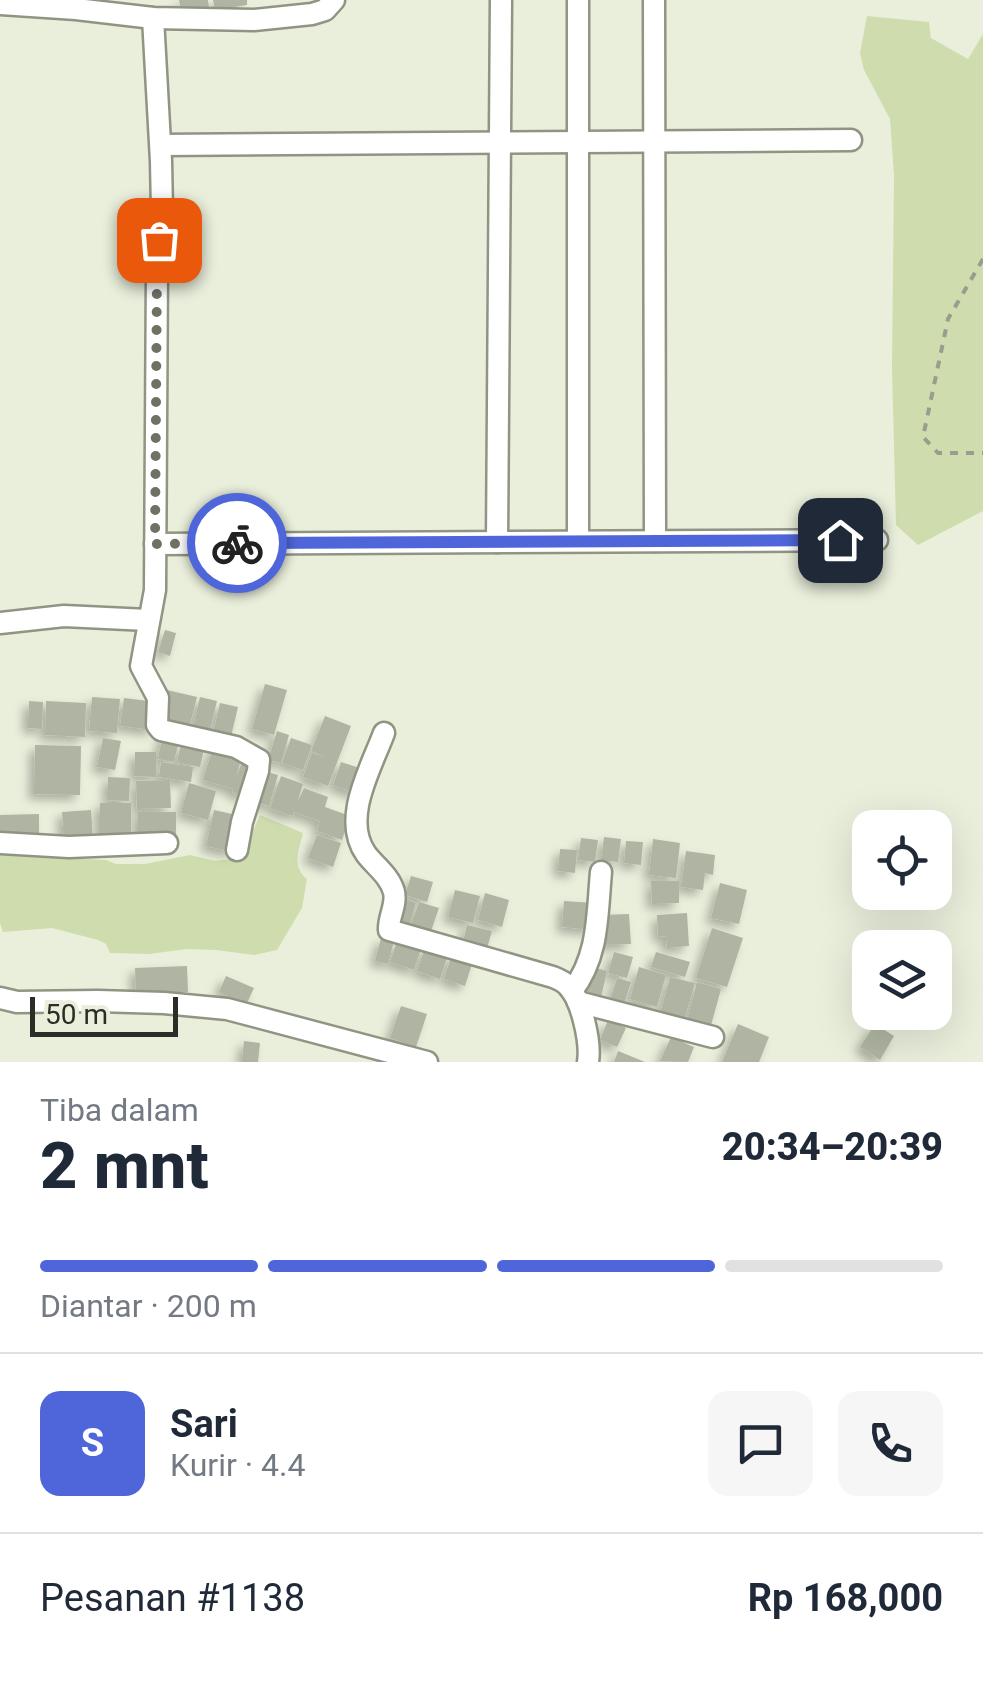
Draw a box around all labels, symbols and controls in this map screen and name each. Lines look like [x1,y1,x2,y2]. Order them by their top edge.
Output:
pin [117,198,202,283]
icon: bag [132,213,187,268]
courier [187,493,287,593]
pin [798,498,883,583]
icon: home [813,513,868,568]
icon: bike [210,516,265,571]
map controls [852,810,952,1030]
button: locate [852,810,952,910]
button: layers [852,930,952,1030]
scale bar [30,992,178,1036]
text: 50 m [45,998,108,1031]
text: Tiba dalam [40,1091,199,1129]
text: 20:34–20:39 [722,1125,943,1169]
text: 2 mnt [40,1128,209,1204]
text: Diantar · 200 m [40,1287,257,1325]
button: chat [708,1391,813,1496]
button: phone [838,1391,943,1496]
text: Sari [170,1402,238,1446]
text: S [81,1421,104,1465]
text: Kurir · 4.4 [170,1446,305,1484]
text: Pesanan #1138 [40,1576,305,1620]
text: Rp 168,000 [748,1576,943,1620]

